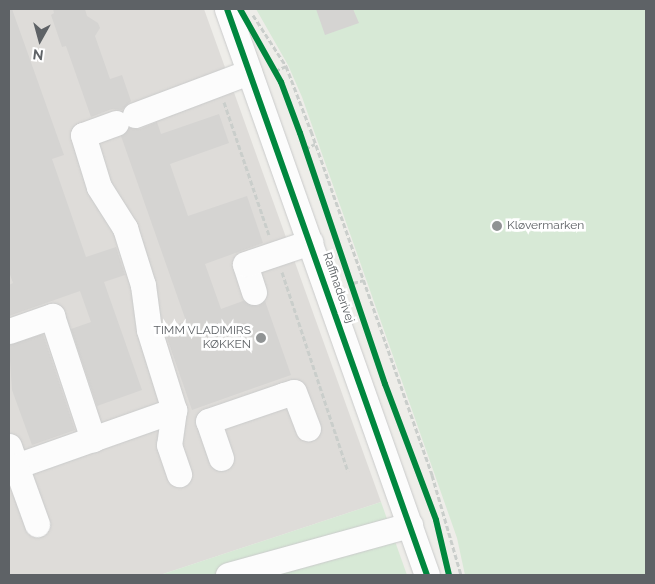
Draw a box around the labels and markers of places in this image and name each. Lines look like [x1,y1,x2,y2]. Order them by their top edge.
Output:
place label: Kløvermarken [507,219,584,233]
marker: Kløvermarken [491,220,503,232]
place label: TIMM VLADIMIRS KØKKEN [153,324,251,352]
marker: TIMM VLADIMIRS KØKKEN [255,332,267,344]

